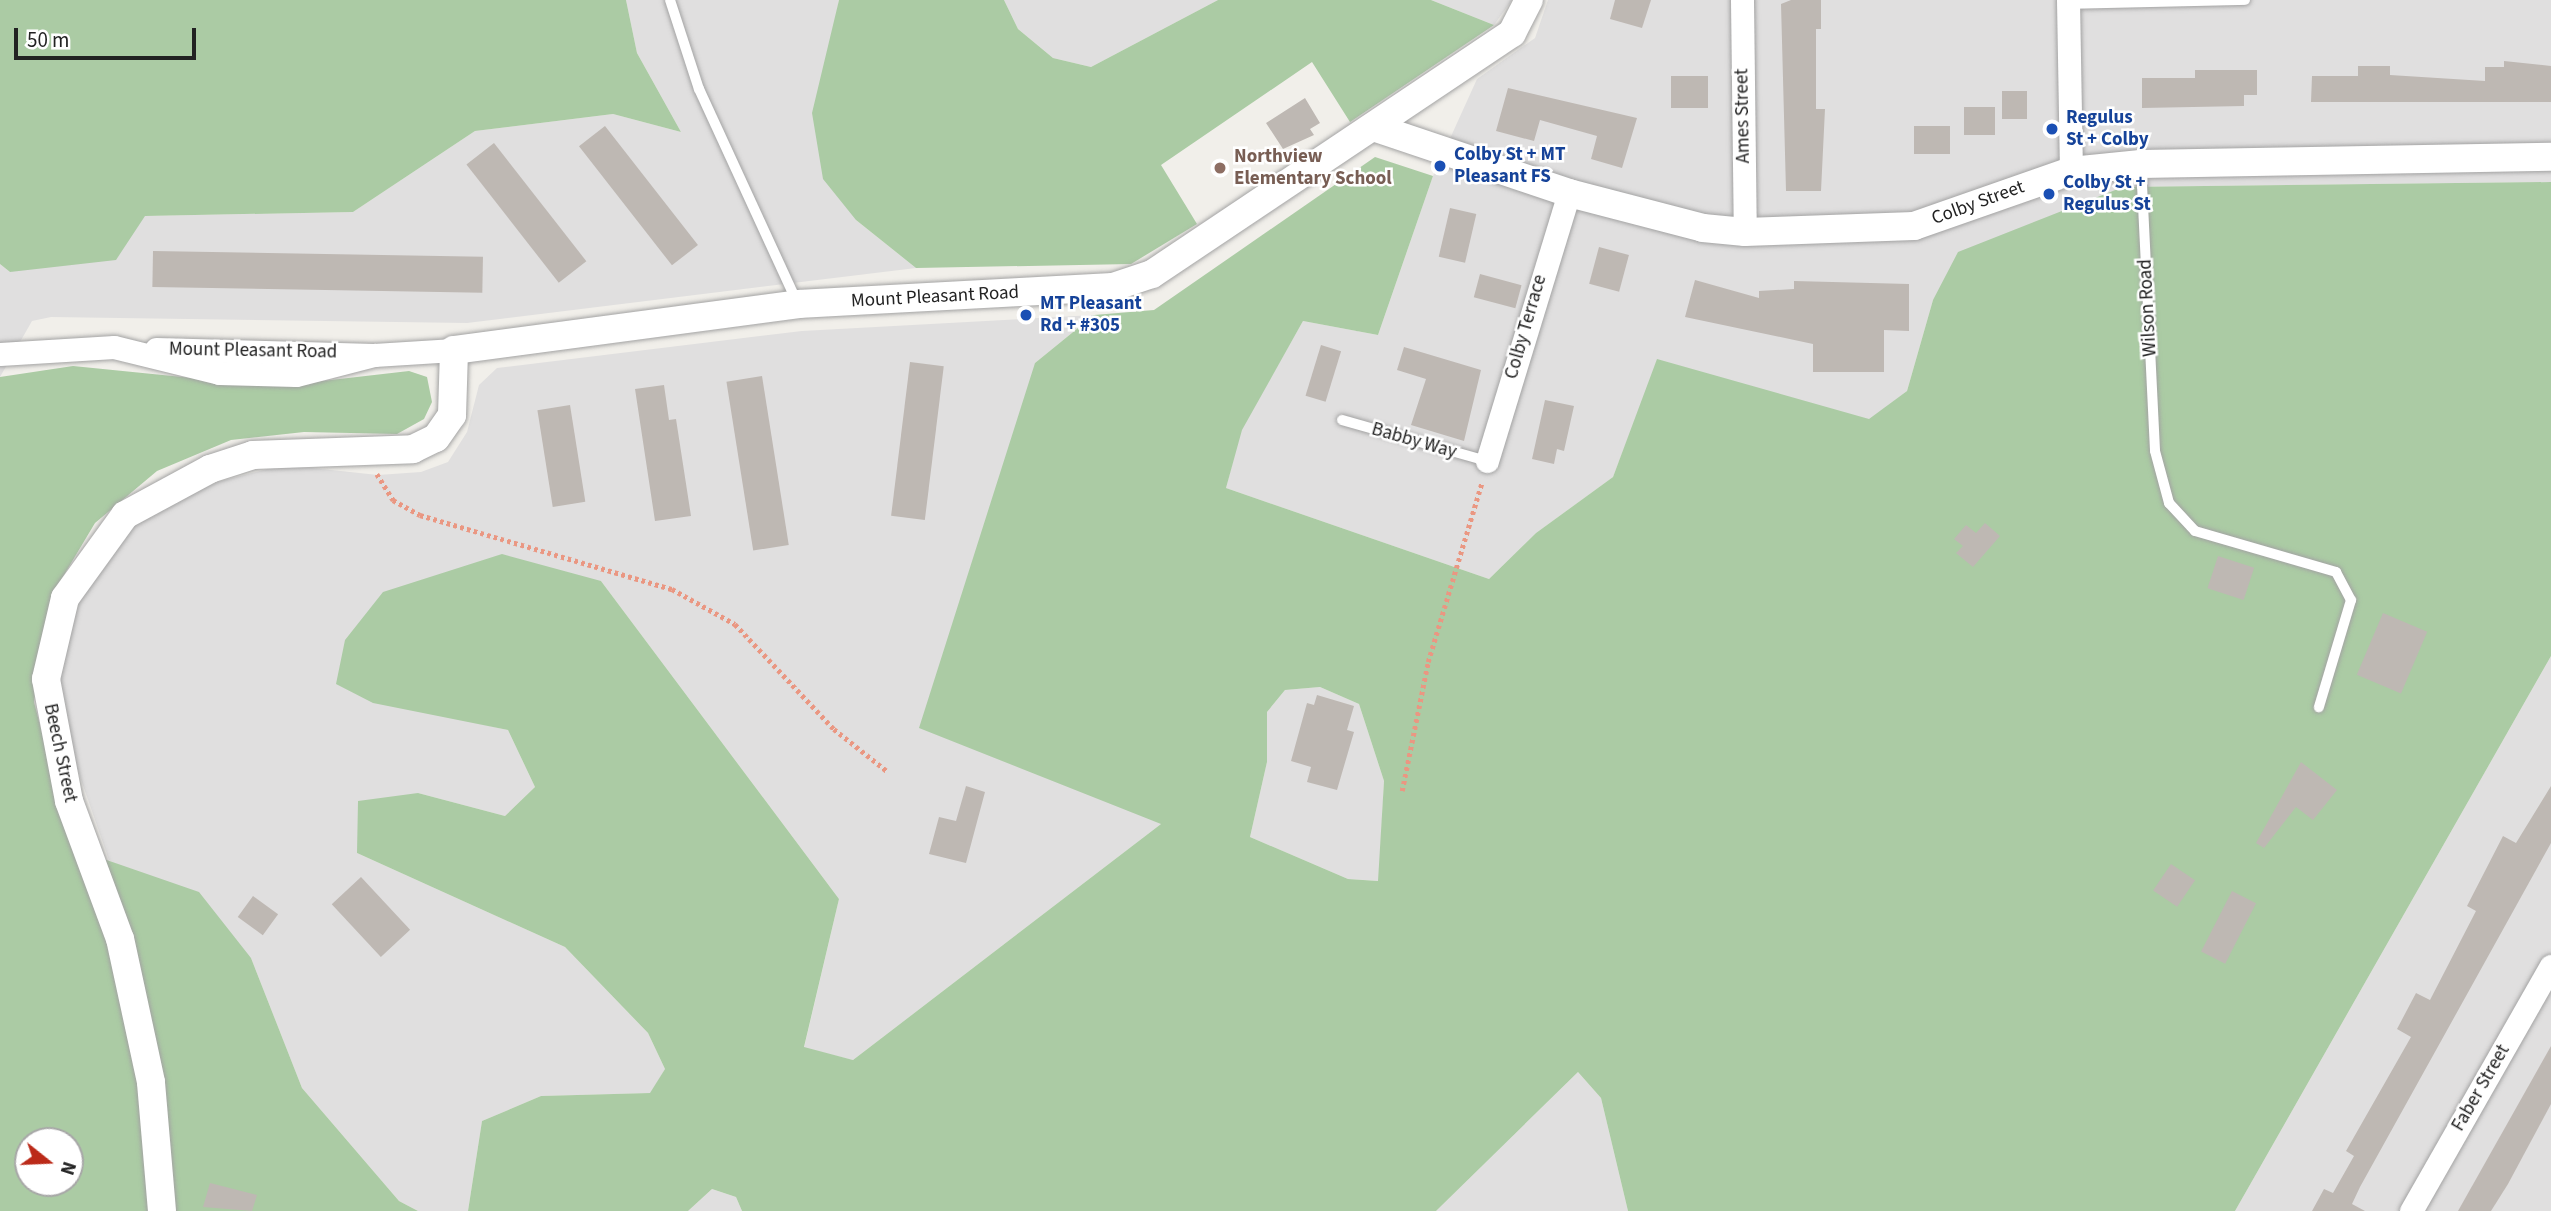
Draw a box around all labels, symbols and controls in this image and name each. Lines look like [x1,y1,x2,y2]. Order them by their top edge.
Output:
scale bar [18,14,200,58]
text: 50 m [27,25,69,55]
street label: Ames Street [1731,68,1755,164]
place label: Regulus St + Colby [2066,107,2149,151]
marker: Regulus St + Colby [2044,121,2060,137]
place label: Colby St + MT Pleasant FS [1454,144,1565,188]
place label: Northview Elementary School [1234,146,1392,190]
marker: Colby St + MT Pleasant FS [1432,158,1448,174]
marker: Northview Elementary School [1212,160,1228,176]
place label: Colby St + Regulus St [2063,172,2151,216]
street label: Colby Street [1929,176,2027,230]
marker: Colby St + Regulus St [2041,186,2057,202]
street label: Wilson Road [2134,259,2162,357]
street label: Colby Terrace [1500,272,1552,382]
street label: Mount Pleasant Road [850,281,1020,313]
place label: MT Pleasant Rd + #305 [1040,293,1142,337]
marker: MT Pleasant Rd + #305 [1018,307,1034,323]
street label: Mount Pleasant Road [169,338,337,364]
street label: Babby Way [1369,418,1459,464]
street label: Beech Street [38,702,82,804]
street label: Faber Street [2447,1041,2515,1135]
north arrow [14,1127,84,1197]
text: N [53,1158,82,1178]

